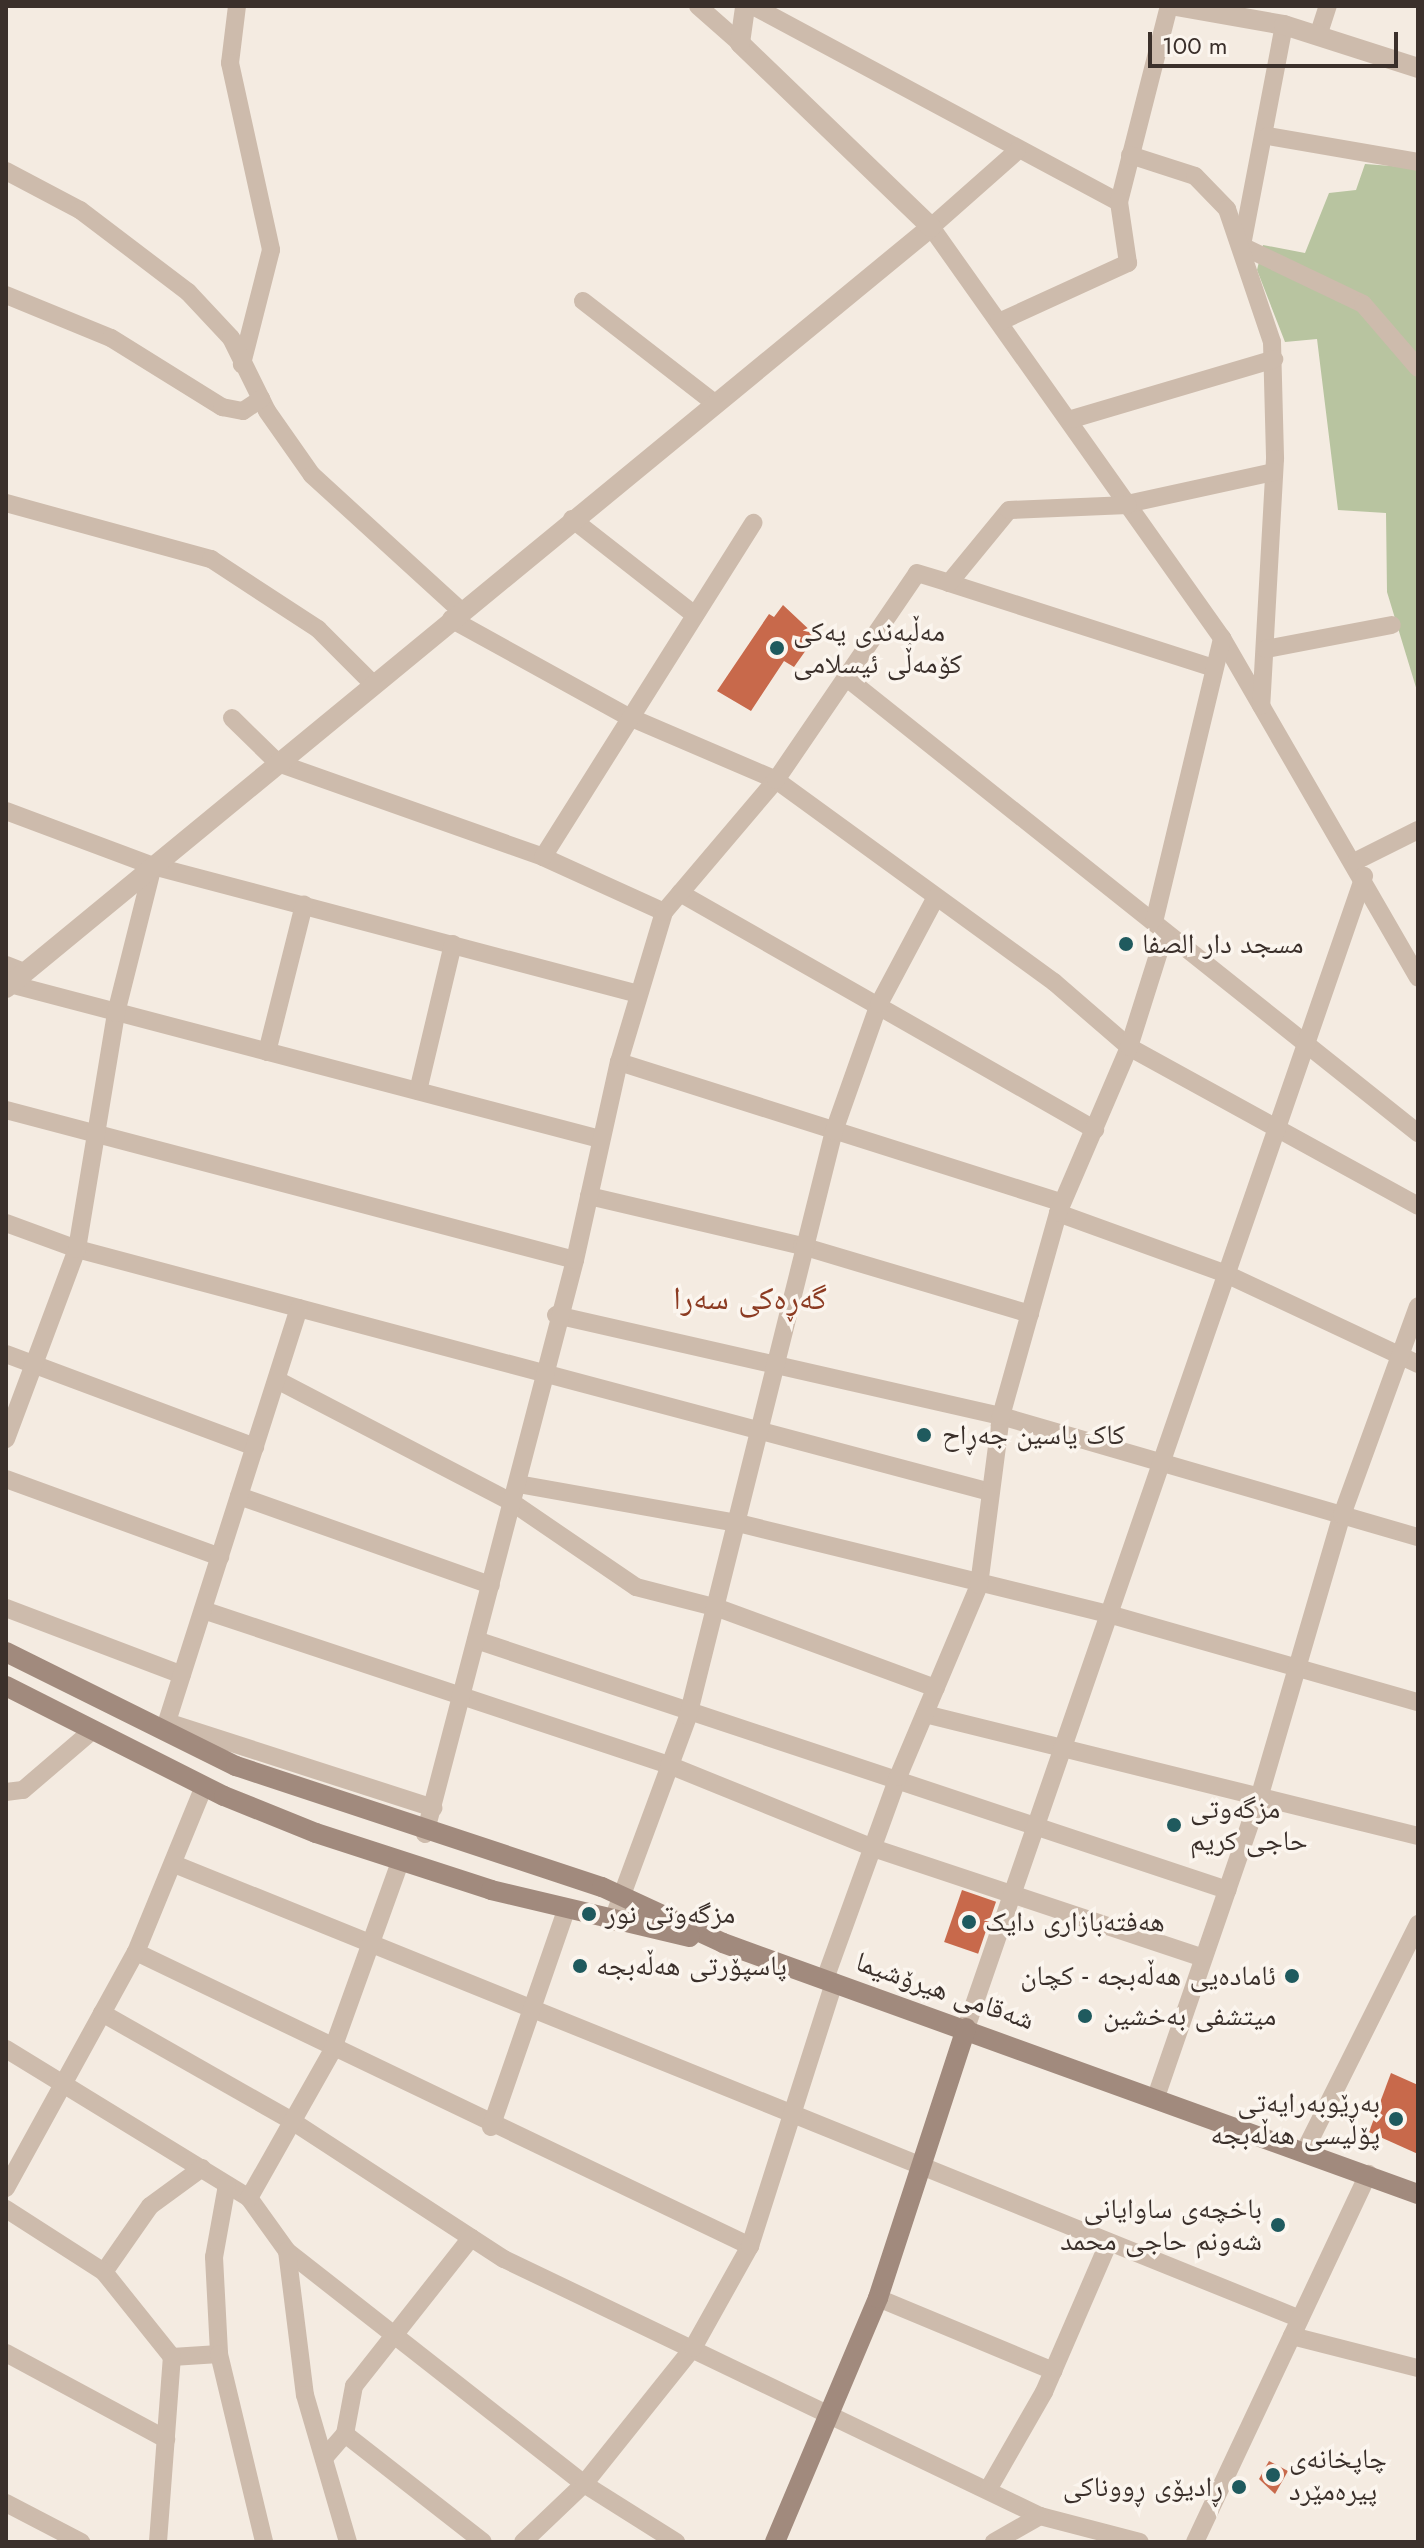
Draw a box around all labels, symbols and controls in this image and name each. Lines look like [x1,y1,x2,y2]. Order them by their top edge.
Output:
scale bar [1152,16,1402,66]
text: 100 m [1162,28,1228,63]
place label: مەڵبەندی یەکی کۆمەڵی ئیسلامی [793,615,962,681]
marker: مەڵبەندی یەکی کۆمەڵی ئیسلامی [768,639,786,657]
place label: مسجد دار الصفا [1142,927,1303,961]
marker: مسجد دار الصفا [1117,935,1135,953]
district label: گەڕەکی سەرا [673,1279,827,1317]
place label: کاک یاسین جەڕاح [942,1418,1125,1452]
marker: کاک یاسین جەڕاح [913,1424,935,1446]
place label: مزگە‌وتی حاجی كریم [1190,1792,1308,1858]
marker: مزگە‌وتی حاجی كریم [1165,1816,1183,1834]
place label: مزگەوتی نور [605,1897,735,1931]
marker: مزگەوتی نور [580,1905,598,1923]
place label: هەفتەبازاری دایک [985,1905,1165,1939]
marker: هەفتەبازاری دایک [960,1913,978,1931]
street label: شەقامی هیرۆشیما [852,1945,1038,2037]
place label: پاسپۆرتی هەڵەبجە [596,1949,787,1983]
marker: پاسپۆرتی هەڵەبجە [571,1957,589,1975]
place label: ئامادەیی هەڵەبجە - کچان [1020,1959,1276,1993]
marker: ئامادەیی هەڵەبجە - کچان [1283,1967,1301,1985]
place label: میتشفی بەخشین [1103,1999,1276,2033]
marker: میتشفی بەخشین [1074,2005,1096,2027]
place label: بەڕێوبەرایەتی پۆلیسی هەڵەبجە [1211,2086,1380,2152]
marker: بەڕێوبەرایەتی پۆلیسی هەڵەبجە [1387,2110,1405,2128]
place label: باخچە‌ی ساوایانی شە‌ونم حاجی محمد [1060,2192,1262,2258]
marker: باخچە‌ی ساوایانی شە‌ونم حاجی محمد [1269,2216,1287,2234]
place label: چاپخانەی پیرەمێرد [1289,2442,1387,2508]
marker: چاپخانەی پیرەمێرد [1264,2466,1282,2484]
place label: ڕادیۆی ڕووناکی [1063,2470,1223,2504]
marker: ڕادیۆی ڕووناکی [1230,2478,1248,2496]

